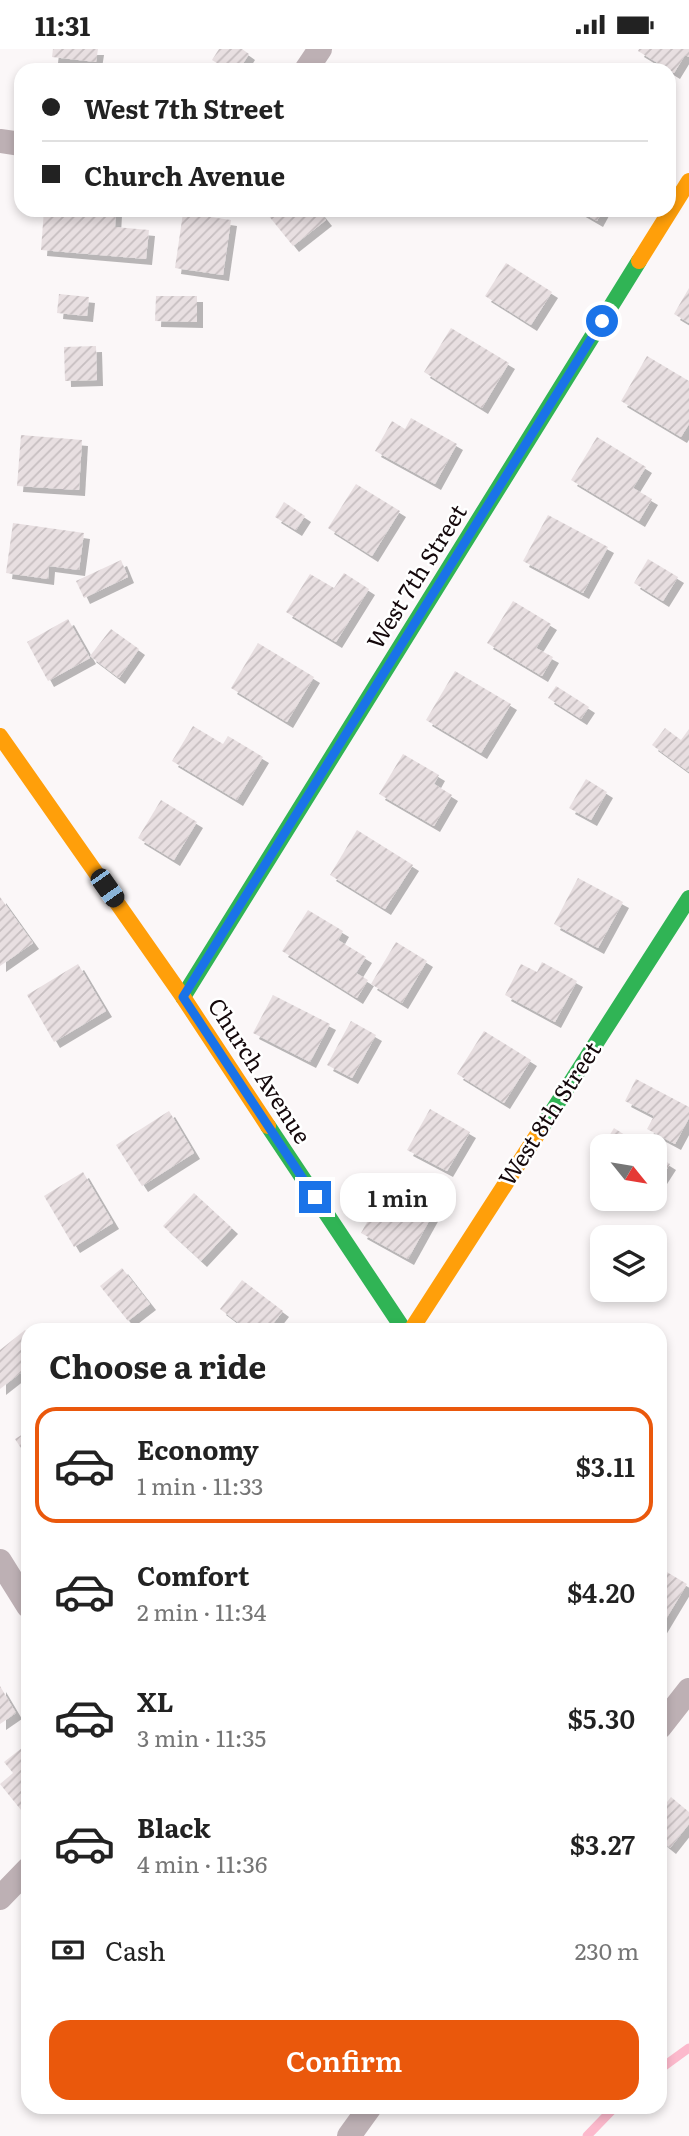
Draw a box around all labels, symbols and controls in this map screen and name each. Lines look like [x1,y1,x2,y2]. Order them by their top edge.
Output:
text: 11:31 [35,5,90,44]
text: West 7th Street [84,88,284,127]
text: Church Avenue [84,155,285,194]
route start [586,305,618,337]
street label: West 7th Street [357,496,474,655]
car [87,865,128,911]
street label: Church Avenue [201,990,321,1150]
street label: West 8th Street [489,1033,608,1192]
north arrow [590,1134,667,1211]
map controls [590,1134,667,1302]
callout: 1 min [340,1173,455,1221]
text: 1 min [368,1180,428,1214]
route end [299,1181,331,1213]
button: layers [590,1225,667,1302]
text: Choose a ride [49,1341,266,1389]
text: Economy [137,1429,259,1468]
icon: car [53,1434,116,1497]
text: $3.11 [576,1446,635,1485]
text: 1 min · 11:33 [137,1468,263,1502]
text: Comfort [137,1555,249,1594]
icon: car [53,1560,116,1623]
text: $4.20 [567,1572,635,1611]
text: 2 min · 11:34 [137,1594,267,1628]
text: XL [137,1681,174,1720]
icon: car [53,1686,116,1749]
text: $5.30 [568,1698,635,1737]
text: 3 min · 11:35 [137,1720,266,1754]
text: Black [137,1807,211,1846]
icon: car [53,1812,116,1875]
text: $3.27 [570,1824,635,1863]
text: 4 min · 11:36 [137,1846,267,1880]
text: Cash [105,1930,166,1969]
icon: cash [49,1931,87,1969]
text: 230 m [575,1933,639,1967]
button: Confirm [49,2020,639,2100]

